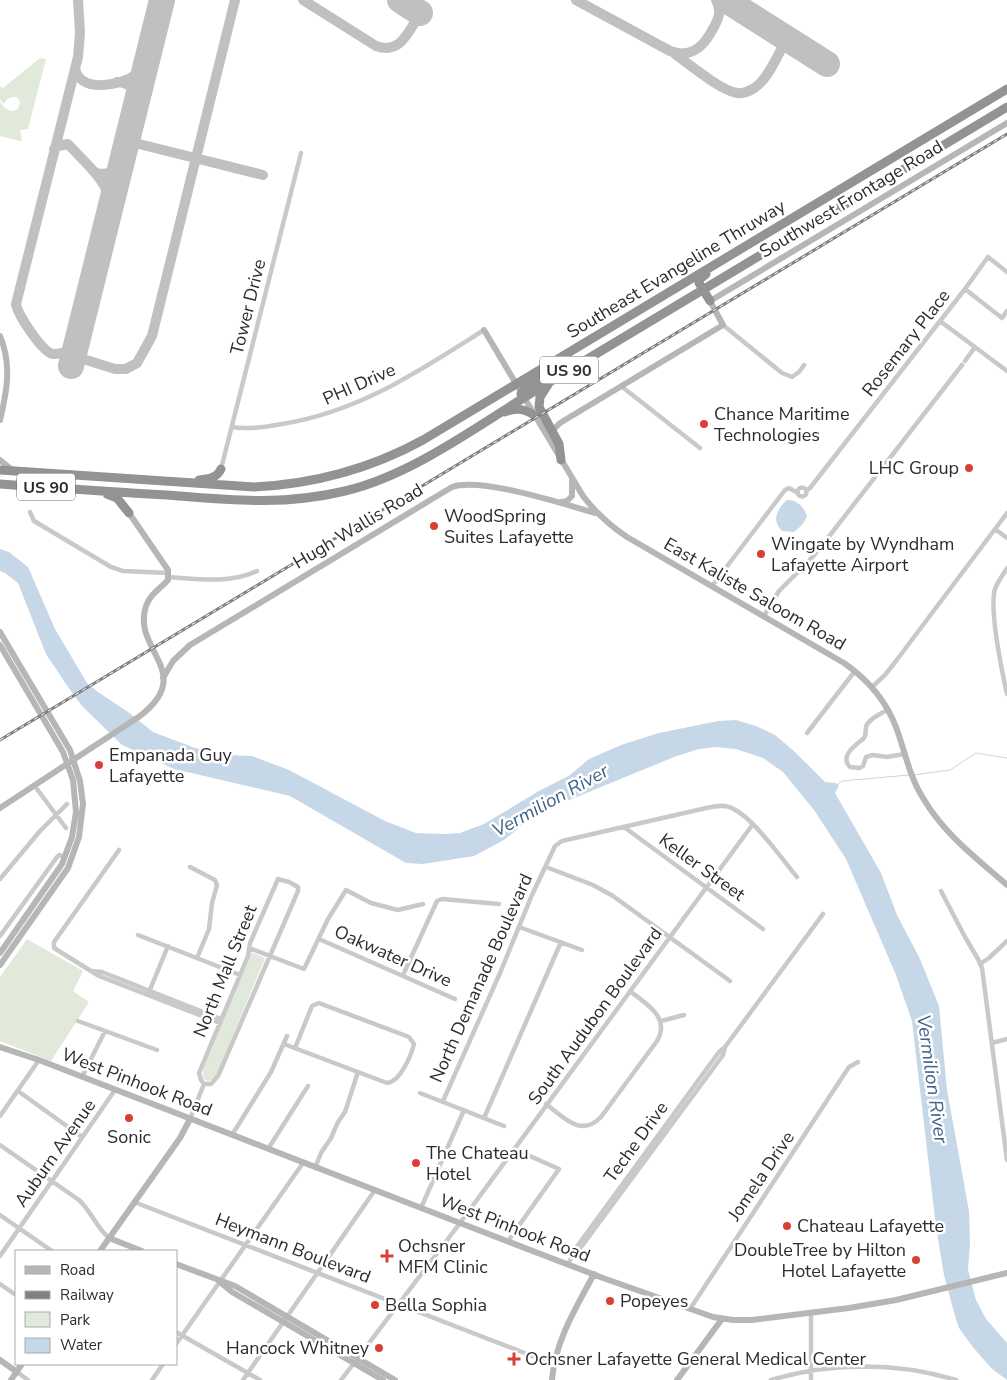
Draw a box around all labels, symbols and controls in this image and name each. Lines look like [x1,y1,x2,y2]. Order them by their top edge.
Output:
street label: Southwest Frontage Road [755,135,947,263]
street label: Southeast Evangeline Thruway [562,194,790,344]
street label: Tower Drive [225,257,271,357]
street label: Rosemary Place [857,284,955,402]
road number: US 90 [540,356,598,384]
street label: PHI Drive [319,357,399,411]
place label: Chance Maritime Technologies [714,402,849,447]
marker: Chance Maritime Technologies [698,418,710,430]
place label: LHC Group [869,456,959,480]
marker: LHC Group [963,462,975,474]
road number: US 90 [17,474,75,501]
street label: Hugh Wallis Road [289,478,427,574]
place label: WoodSpring Suites Lafayette [444,504,574,549]
marker: WoodSpring Suites Lafayette [428,520,440,532]
street label: East Kaliste Saloom Road [660,532,850,656]
place label: Wingate by Wyndham Lafayette Airport [771,532,954,577]
marker: Wingate by Wyndham Lafayette Airport [755,548,767,560]
place label: Empanada Guy Lafayette [109,743,233,788]
water label: Vermilion River [488,758,614,844]
marker: Empanada Guy Lafayette [93,759,105,771]
street label: Keller Street [654,828,750,907]
street label: North Demanade Boulevard [424,870,538,1086]
street label: North Mall Street [188,901,263,1041]
street label: Oakwater Drive [331,919,455,993]
street label: South Audubon Boulevard [522,922,668,1110]
water label: Vermilion River [910,1013,954,1146]
street label: West Pinhook Road [58,1042,216,1122]
street label: Auburn Avenue [9,1094,101,1212]
street label: Teche Drive [599,1097,673,1187]
marker: Sonic [123,1112,135,1124]
place label: Sonic [107,1125,151,1149]
street label: Jomela Drive [722,1127,800,1226]
place label: The Chateau Hotel [426,1141,529,1186]
marker: The Chateau Hotel [410,1157,422,1169]
street label: West Pinhook Road [436,1188,594,1268]
street label: Heymann Boulevard [212,1207,374,1289]
place label: Chateau Lafayette [797,1214,944,1238]
marker: Chateau Lafayette [781,1220,793,1232]
place label: Ochsner MFM Clinic [398,1234,488,1279]
place label: DoubleTree by Hilton Hotel Lafayette [734,1238,906,1283]
marker: Ochsner MFM Clinic [380,1249,394,1263]
legend [15,1250,178,1365]
marker: DoubleTree by Hilton Hotel Lafayette [910,1254,922,1266]
text: Road [60,1260,95,1280]
text: Railway [60,1285,114,1305]
place label: Popeyes [620,1289,688,1313]
place label: Bella Sophia [385,1293,487,1317]
marker: Popeyes [604,1295,616,1307]
marker: Bella Sophia [369,1299,381,1311]
text: Park [60,1310,90,1330]
text: Water [60,1335,103,1355]
place label: Hancock Whitney [226,1336,370,1360]
marker: Hancock Whitney [373,1342,385,1354]
place label: Ochsner Lafayette General Medical Center [525,1347,866,1371]
marker: Ochsner Lafayette General Medical Center [507,1352,521,1366]

